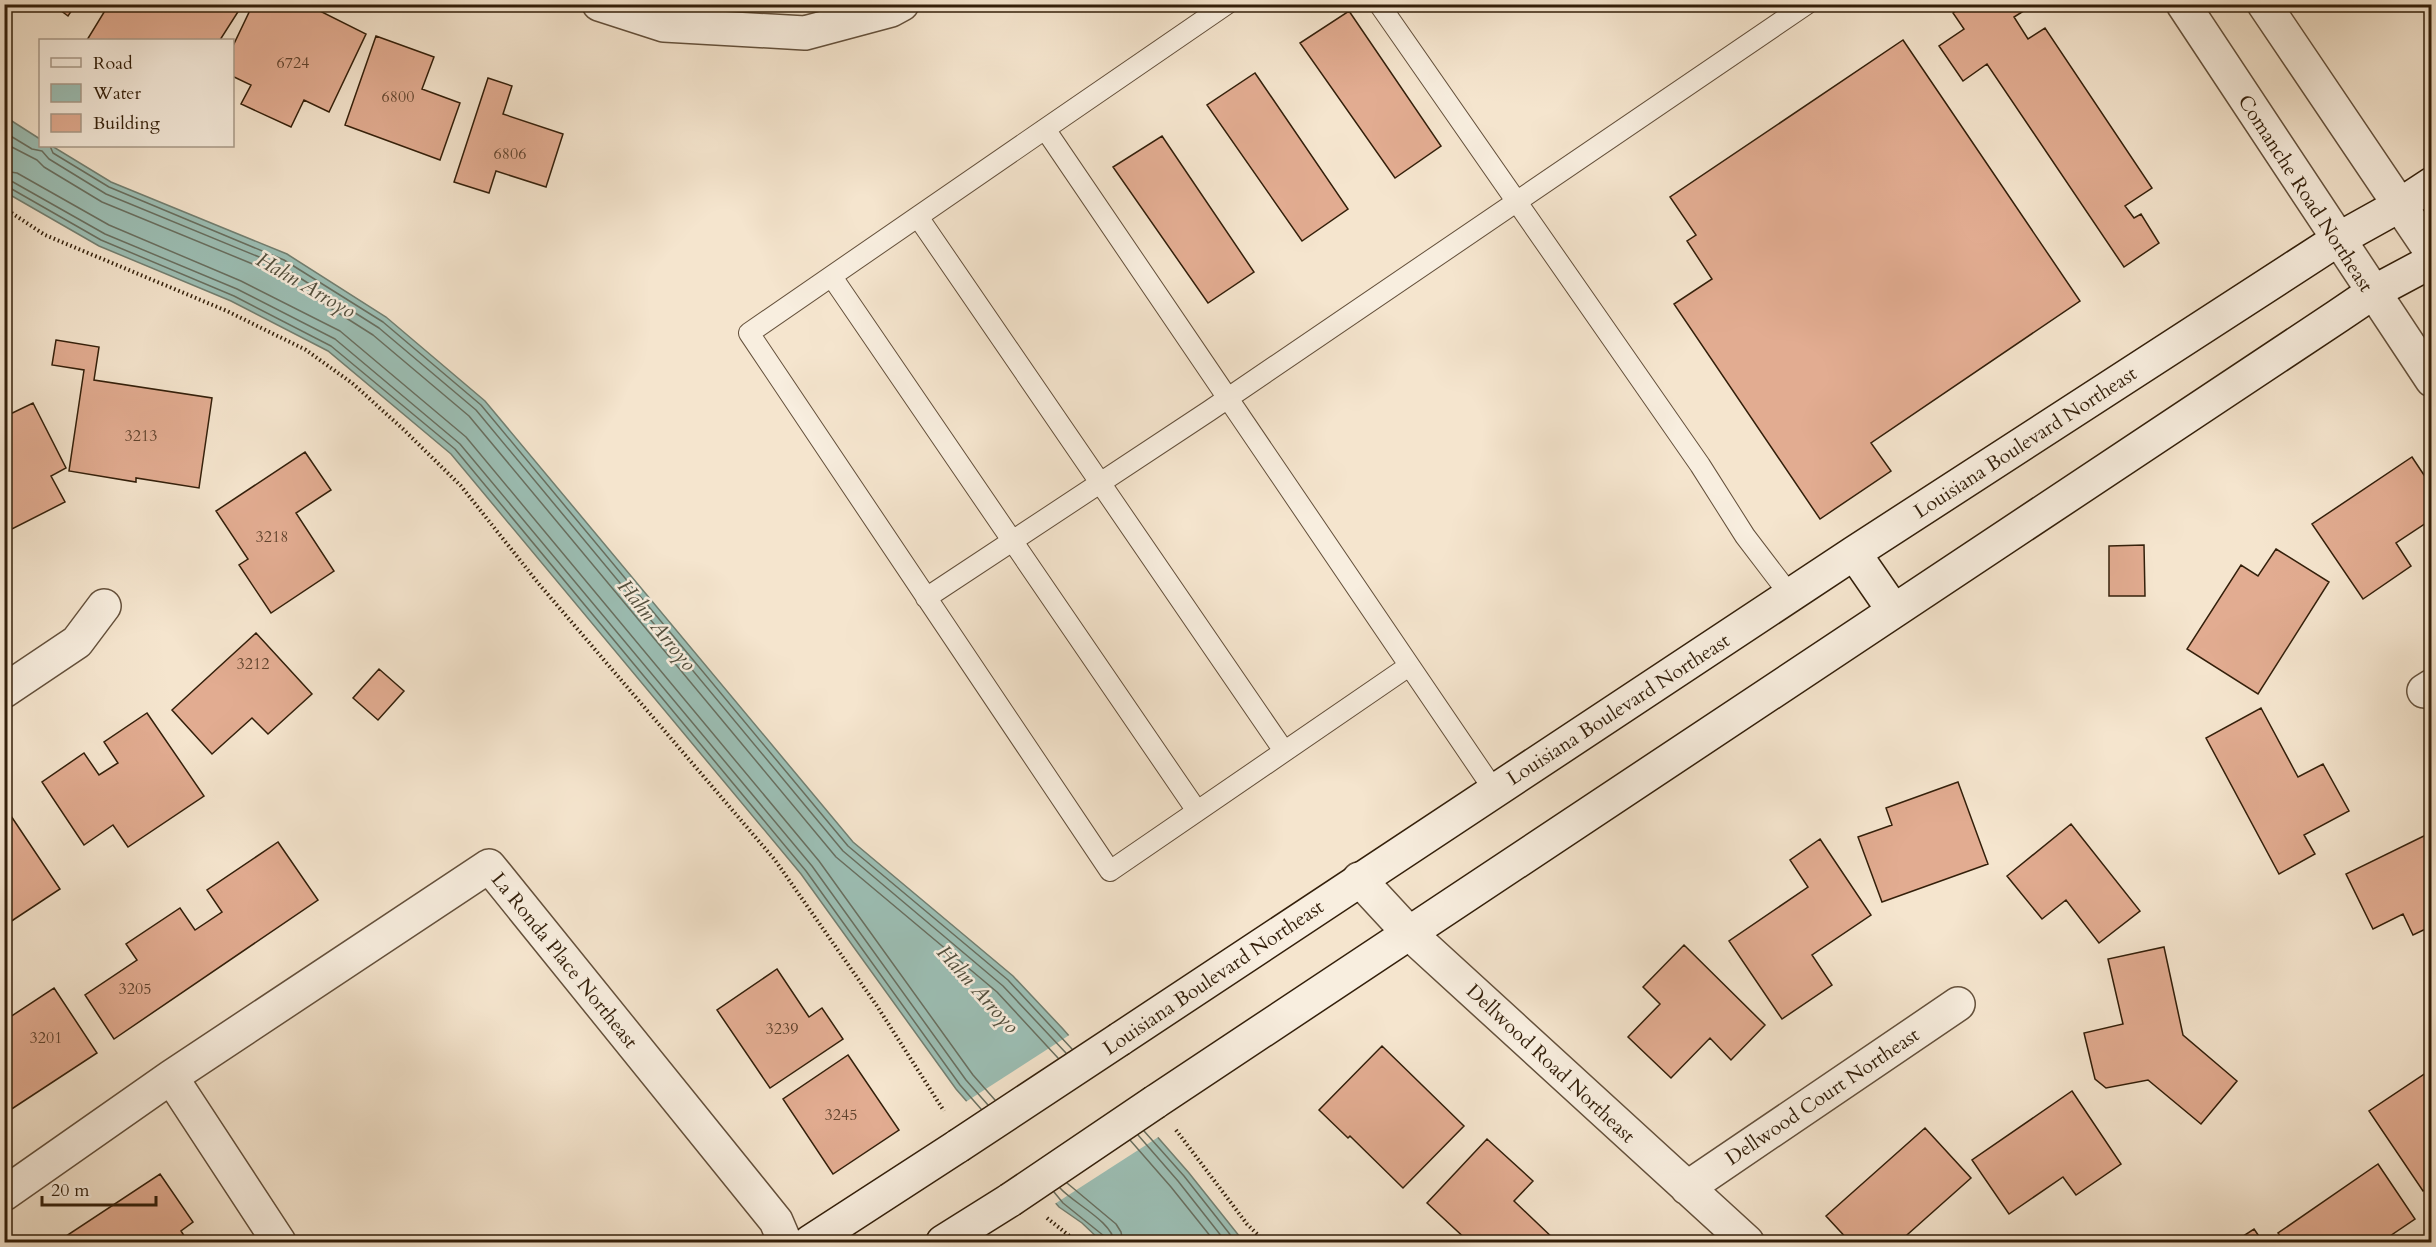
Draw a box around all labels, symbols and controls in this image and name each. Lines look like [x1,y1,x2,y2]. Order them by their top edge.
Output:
legend [39,39,234,147]
text: Road [93,51,133,76]
house number: 6724 [277,52,309,74]
text: Water [92,81,142,106]
house number: 6800 [382,86,414,108]
street label: Comanche Road Northeast [2232,89,2380,298]
text: Building [93,111,161,136]
house number: 6806 [494,143,526,165]
water label: Hahn Arroyo [251,245,361,326]
street label: Louisiana Boulevard Northeast [1909,360,2142,525]
house number: 3213 [125,425,157,447]
house number: 3218 [256,526,288,548]
water label: Hahn Arroyo [611,573,703,678]
street label: Louisiana Boulevard Northeast [1502,627,1735,792]
house number: 3212 [237,653,269,675]
street label: La Ronda Place Northeast [485,867,644,1054]
street label: Louisiana Boulevard Northeast [1098,893,1329,1061]
water label: Hahn Arroyo [930,939,1025,1040]
house number: 3205 [119,978,151,1000]
street label: Dellwood Road Northeast [1460,978,1641,1149]
house number: 3239 [766,1018,798,1040]
street label: Dellwood Court Northeast [1720,1021,1925,1171]
house number: 3201 [30,1027,62,1049]
house number: 3245 [825,1104,857,1126]
scale bar [42,1169,156,1207]
text: 20 m [51,1178,90,1203]

